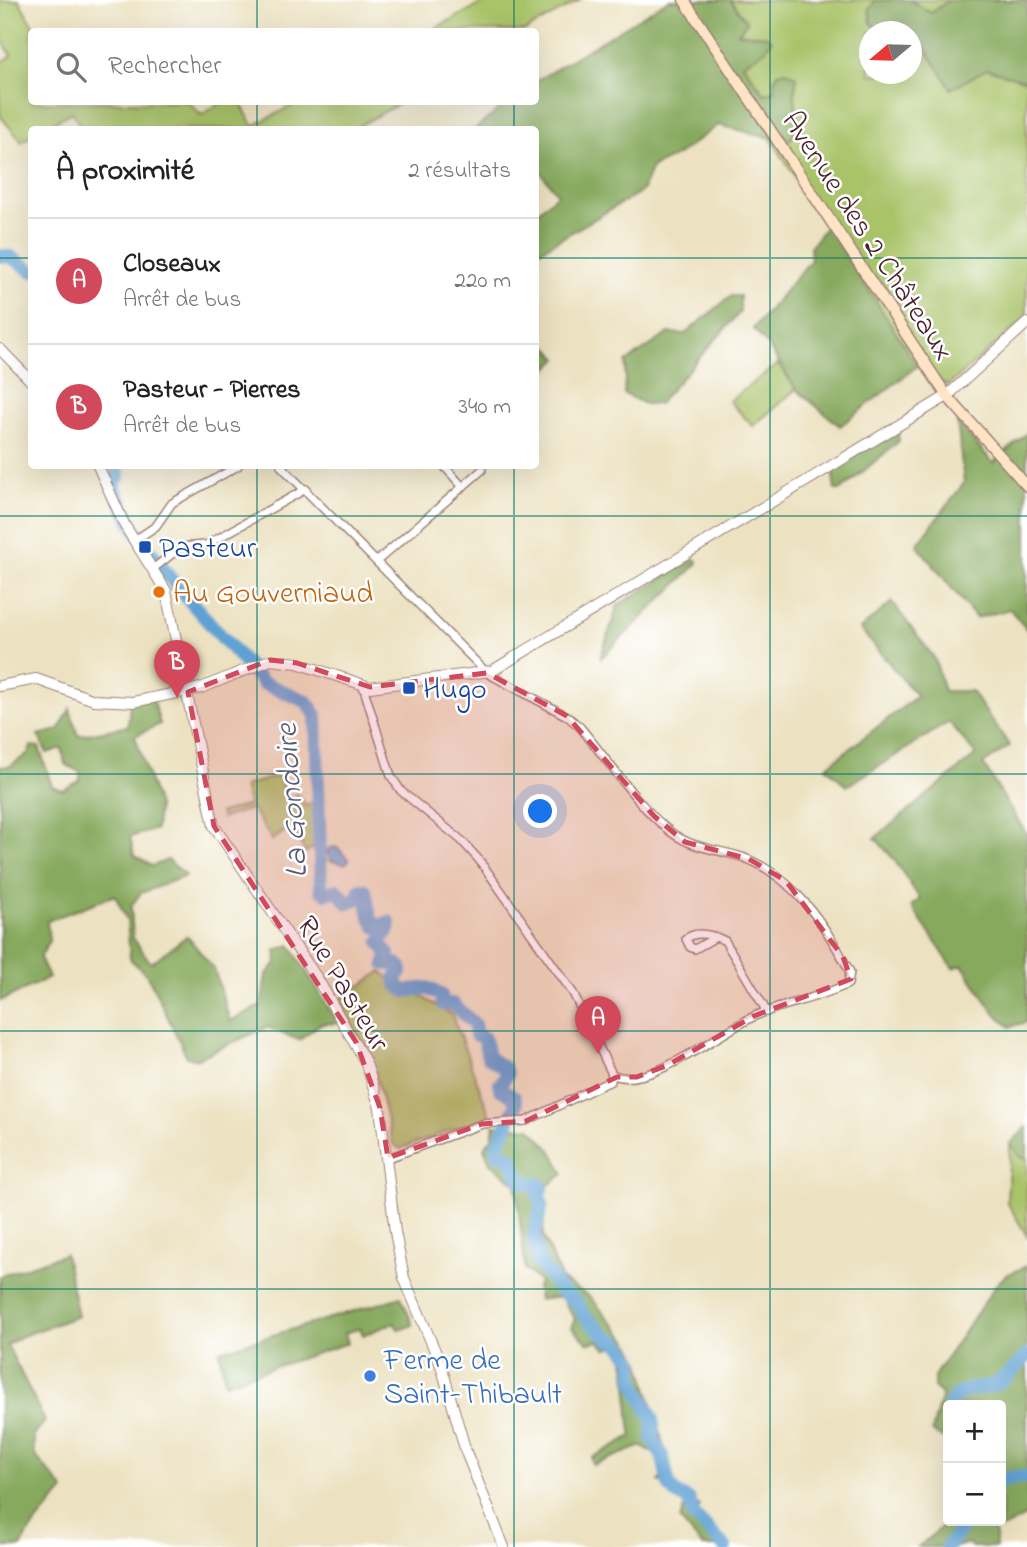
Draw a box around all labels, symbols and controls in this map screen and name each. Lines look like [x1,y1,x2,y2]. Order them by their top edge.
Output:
north arrow [859,21,922,84]
search box [28,28,539,105]
icon: search [52,48,90,86]
text: Rechercher [108,48,221,86]
street label: Avenue des 2 Châteaux [769,103,964,370]
text: À proximité [56,150,194,194]
text: 2 résultats [408,155,511,188]
text: Closeaux [123,246,221,284]
text: A [72,265,86,298]
text: 220 m [455,265,511,298]
text: Arrêt de bus [123,284,241,317]
text: Pasteur - Pierres [123,372,301,410]
text: B [71,391,87,424]
text: 340 m [458,391,511,424]
text: Arrêt de bus [123,410,241,443]
place label: Pasteur [159,528,257,572]
marker: Pasteur [137,539,153,555]
place label: Au Gouverniaud [173,573,373,617]
marker: Au Gouverniaud [151,584,167,600]
pin: B [154,640,200,698]
place label: Hugo [423,669,487,713]
marker: Hugo [401,680,417,696]
water label: La Gondoire [265,721,322,879]
your location [523,794,557,828]
street label: Rue Pasteur [284,908,400,1061]
pin: A [575,996,621,1054]
place label: Ferme de Saint-Thibault [383,1340,562,1418]
marker: Ferme de Saint-Thibault [362,1368,378,1384]
map controls [943,1400,1006,1526]
button: + [943,1400,1006,1463]
button: − [943,1463,1006,1526]

